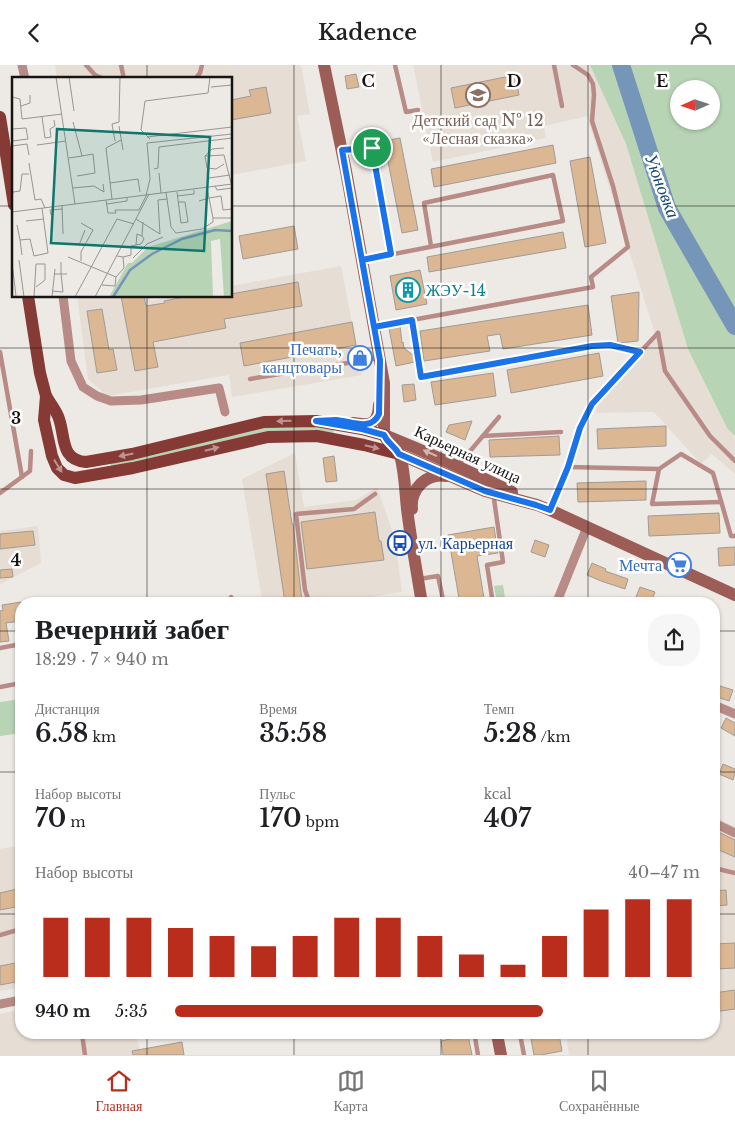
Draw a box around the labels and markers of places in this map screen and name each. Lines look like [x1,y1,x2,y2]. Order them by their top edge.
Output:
school or university icon: Детский сад № 12 «Лесная сказка» [465,82,491,108]
place label: Детский сад № 12 «Лесная сказка» [412,110,544,148]
pin [351,127,393,169]
building icon: ЖЭУ-14 [395,277,421,303]
place label: ЖЭУ-14 [426,280,486,300]
place label: Печать, канцтовары [262,339,342,377]
shop icon: Печать, канцтовары [347,345,373,371]
bus stop icon: ул. Карьерная [387,530,413,556]
place label: ул. Карьерная [418,533,514,553]
supermarket icon: Мечта [666,552,692,578]
place label: Мечта [619,555,662,575]

